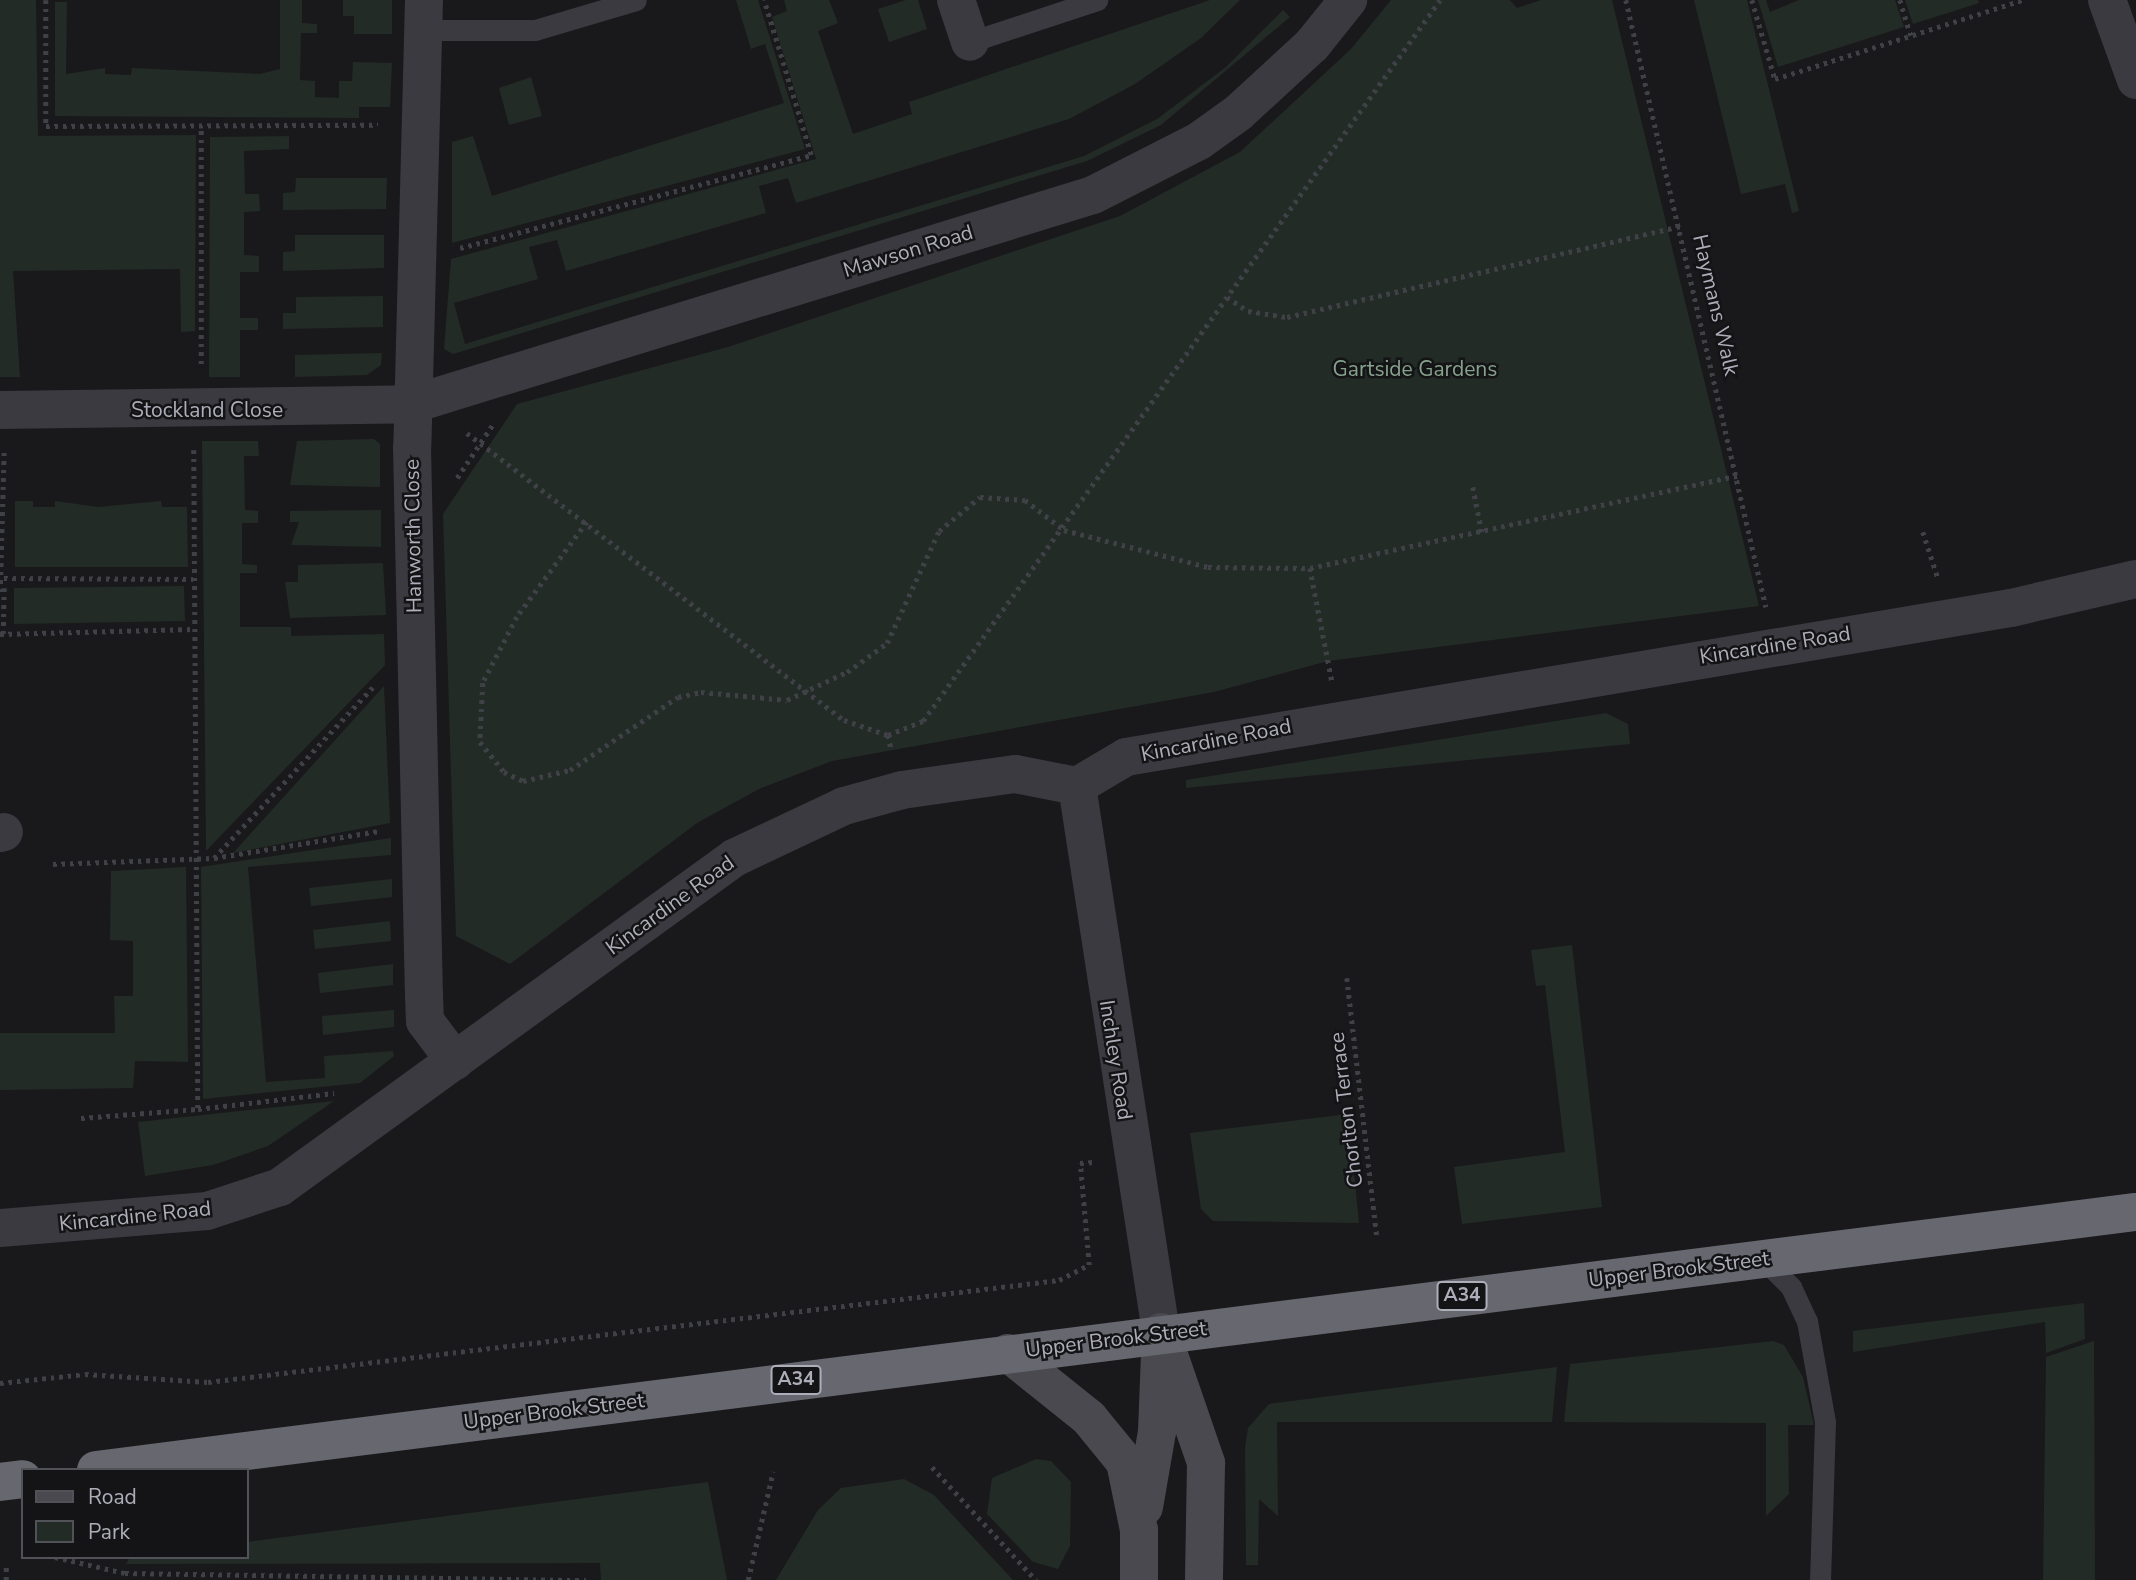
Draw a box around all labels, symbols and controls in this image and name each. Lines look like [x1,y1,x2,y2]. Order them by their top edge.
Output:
street label: Mawson Road [840,219,976,283]
street label: Haymans Walk [1688,232,1744,378]
park label: Gartside Gardens [1333,356,1497,382]
street label: Stockland Close [131,397,283,423]
street label: Hanworth Close [399,459,427,613]
street label: Kincardine Road [1698,621,1852,669]
street label: Kincardine Road [1139,713,1293,767]
street label: Kincardine Road [601,850,739,960]
street label: Inchley Road [1094,998,1138,1122]
street label: Chorlton Terrace [1324,1031,1368,1189]
street label: Kincardine Road [58,1195,212,1237]
street label: Upper Brook Street [1587,1245,1771,1293]
road number: A34 [1436,1280,1488,1312]
street label: Upper Brook Street [1024,1315,1208,1363]
road number: A34 [770,1364,822,1396]
street label: Upper Brook Street [462,1387,646,1435]
legend [21,1468,248,1559]
text: Road [88,1483,137,1511]
text: Park [88,1518,130,1546]

